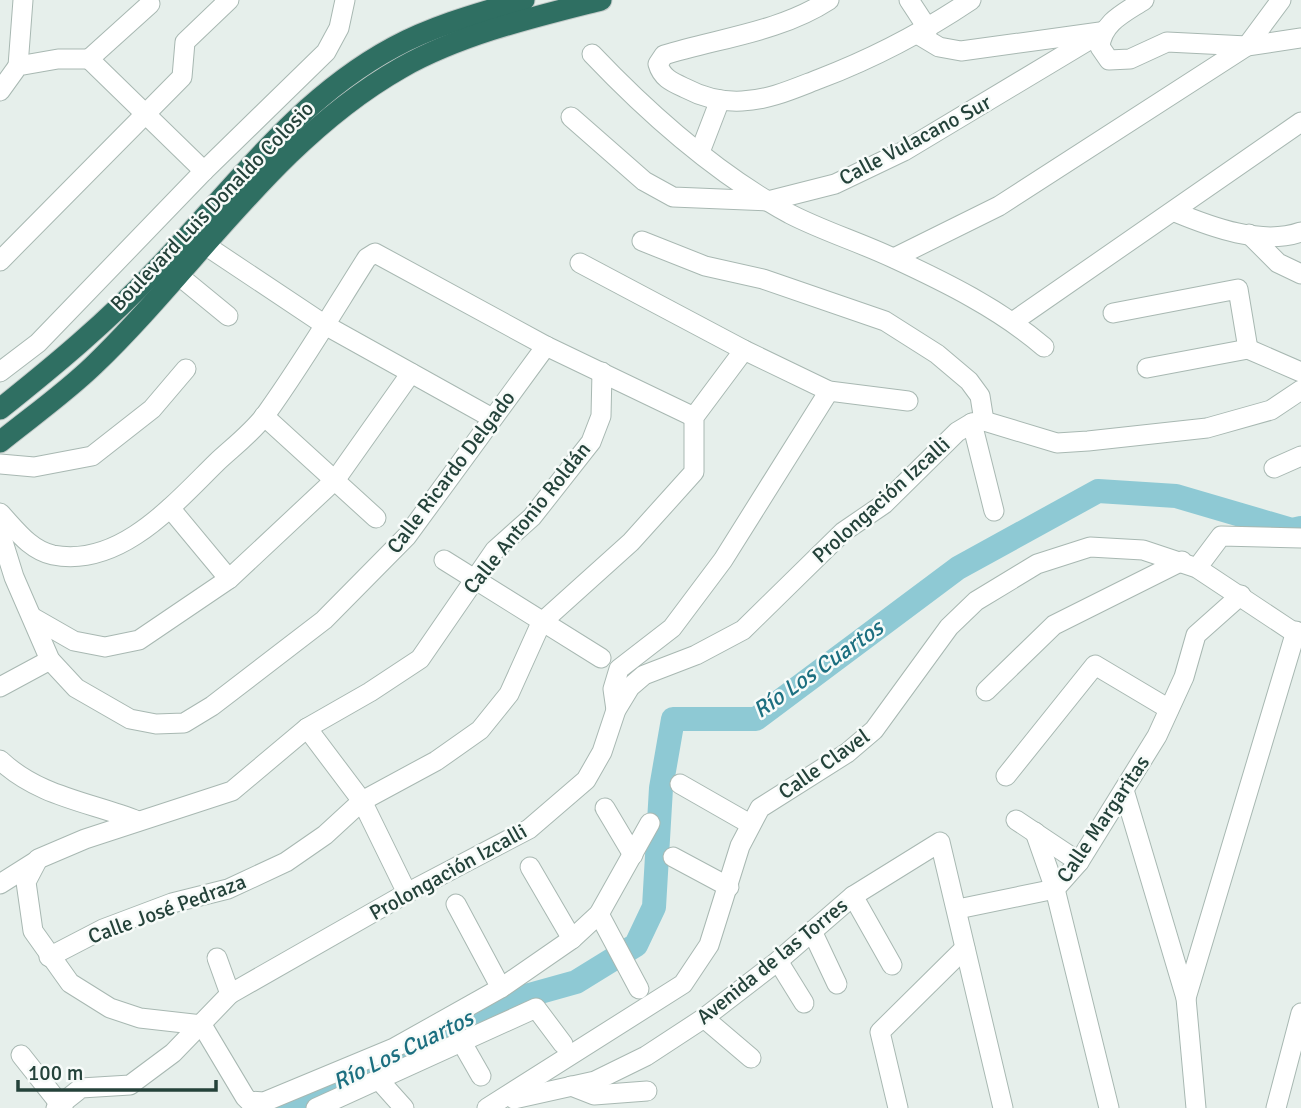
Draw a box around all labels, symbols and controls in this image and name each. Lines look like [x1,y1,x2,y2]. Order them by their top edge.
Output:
street label: Calle Vulacano Sur [835,89,996,191]
street label: Boulevard Luis Donaldo Colosio [105,96,319,316]
street label: Calle Ricardo Delgado [381,385,521,559]
street label: Prolongación Izcalli [807,431,955,569]
street label: Calle Antonio Roldán [458,437,596,599]
water label: Río Los Cuartos [747,612,890,725]
street label: Calle Clavel [773,723,875,805]
street label: Calle Margaritas [1051,750,1155,888]
street label: Prolongación Izcalli [365,818,531,926]
street label: Calle José Pedraza [85,868,249,950]
street label: Avenida de las Torres [691,892,853,1030]
water label: Río Los Cuartos [328,1003,480,1096]
scale bar [18,1048,215,1092]
text: 100 m [28,1060,83,1086]

